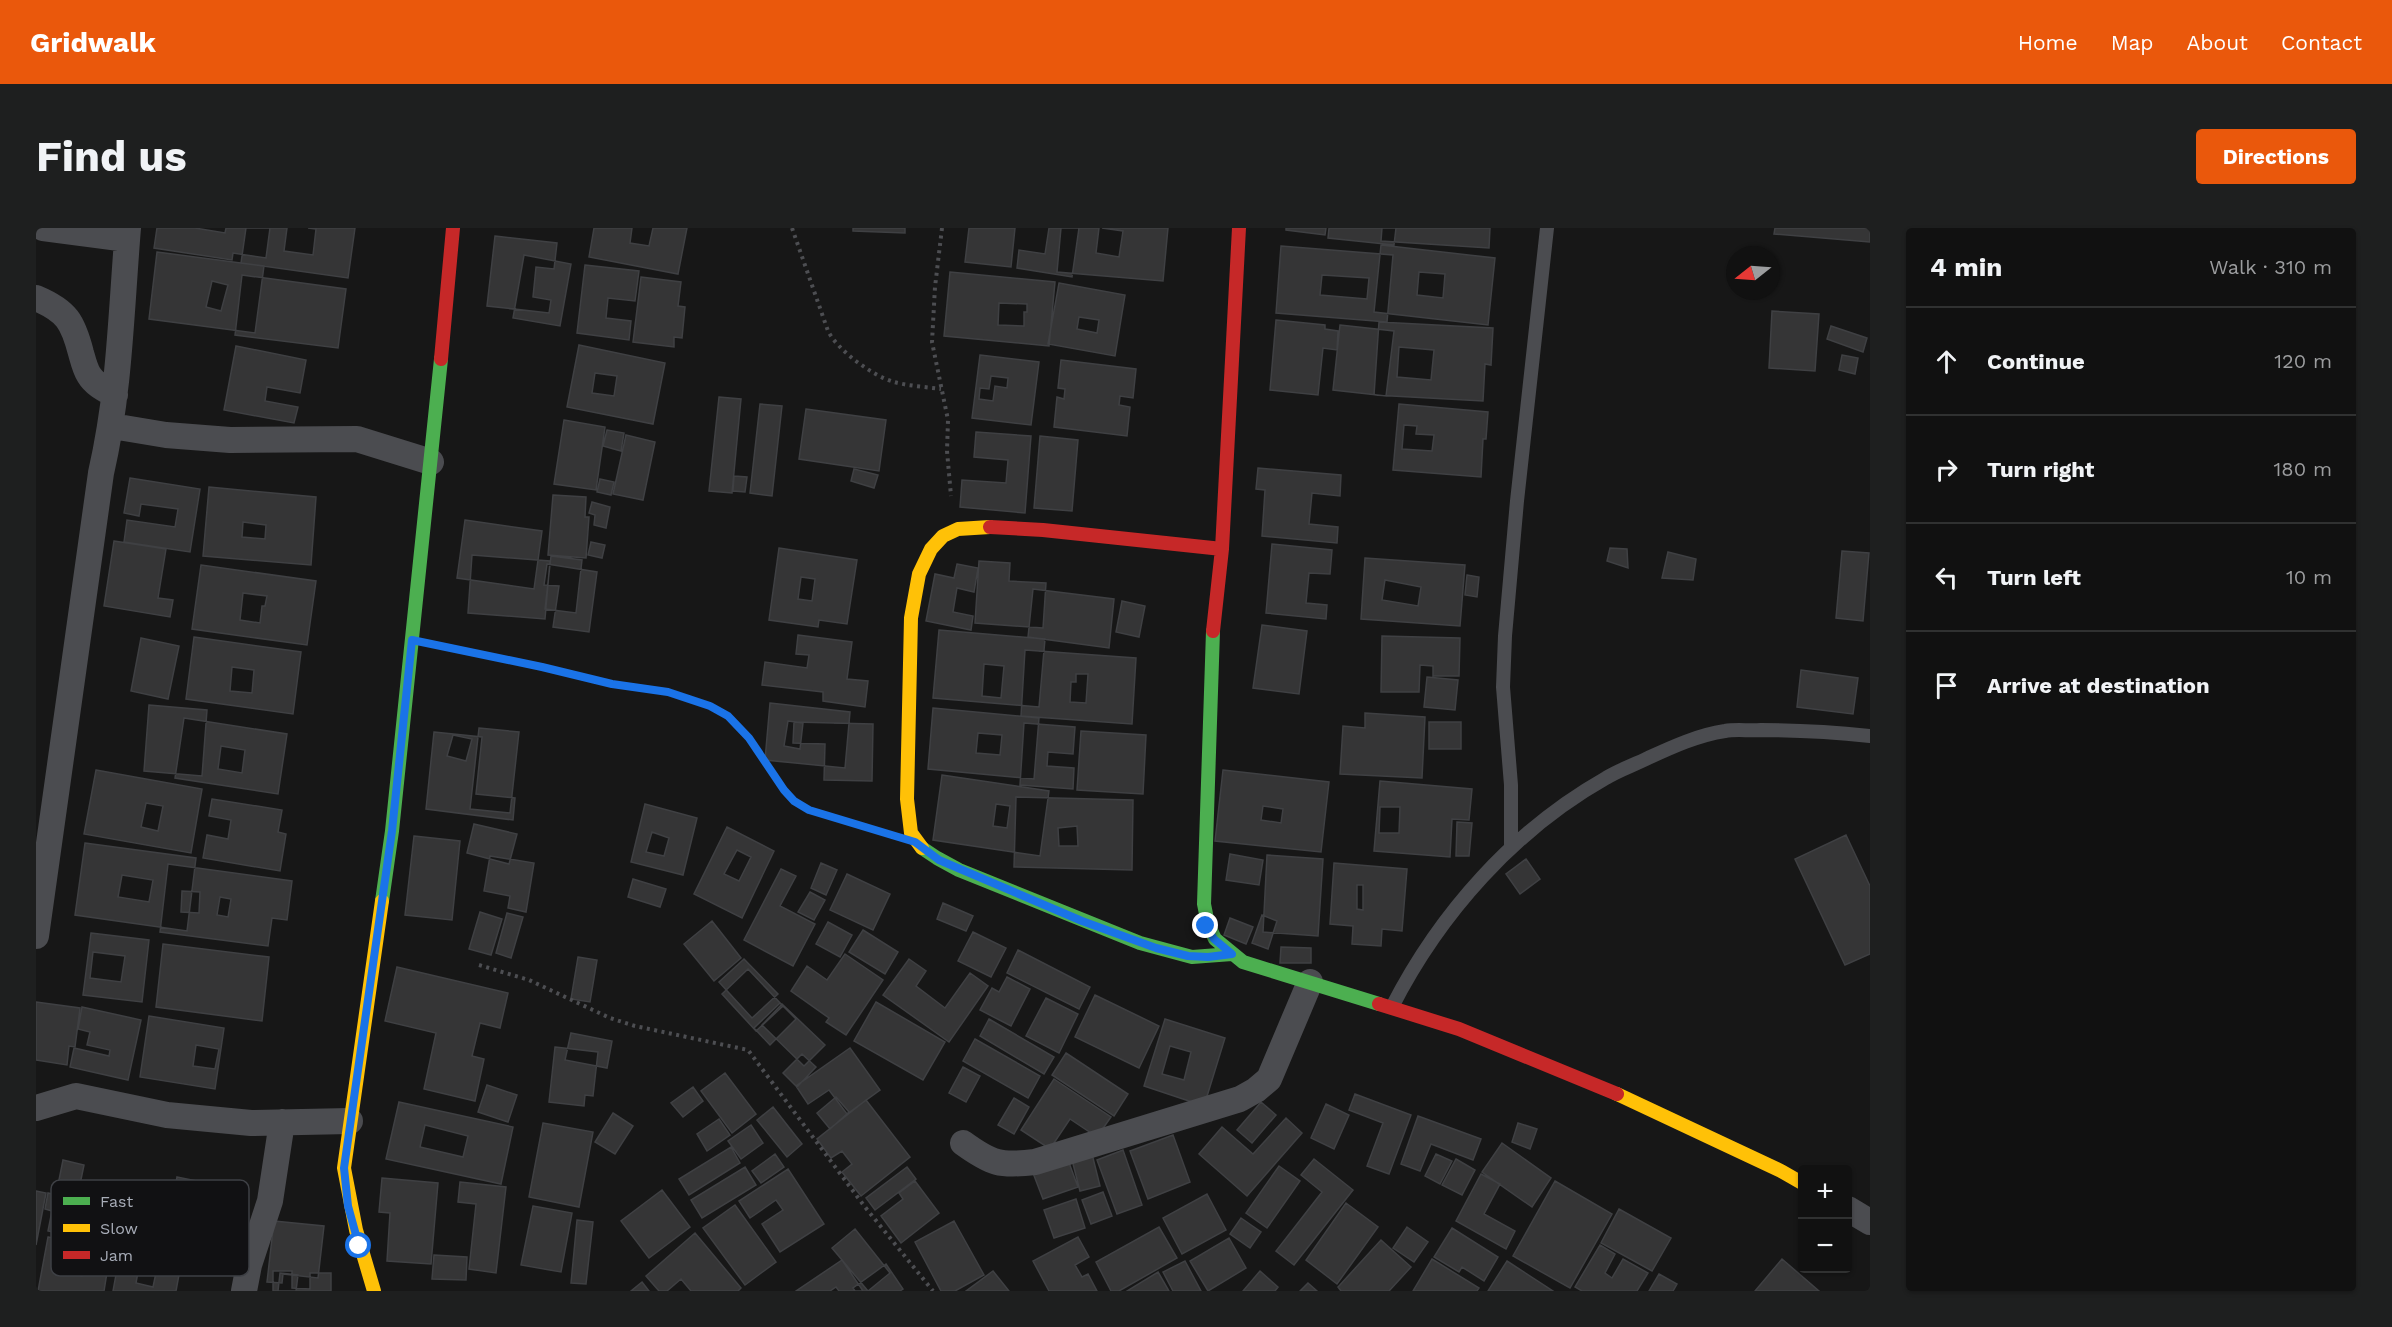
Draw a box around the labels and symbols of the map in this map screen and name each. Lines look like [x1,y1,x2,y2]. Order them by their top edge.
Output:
north arrow [1726,246,1780,300]
route end [1192,912,1218,938]
legend [51,1180,249,1276]
text: Fast [100,1192,133,1211]
text: Slow [100,1219,138,1238]
route start [345,1232,371,1258]
text: Jam [100,1246,133,1265]

